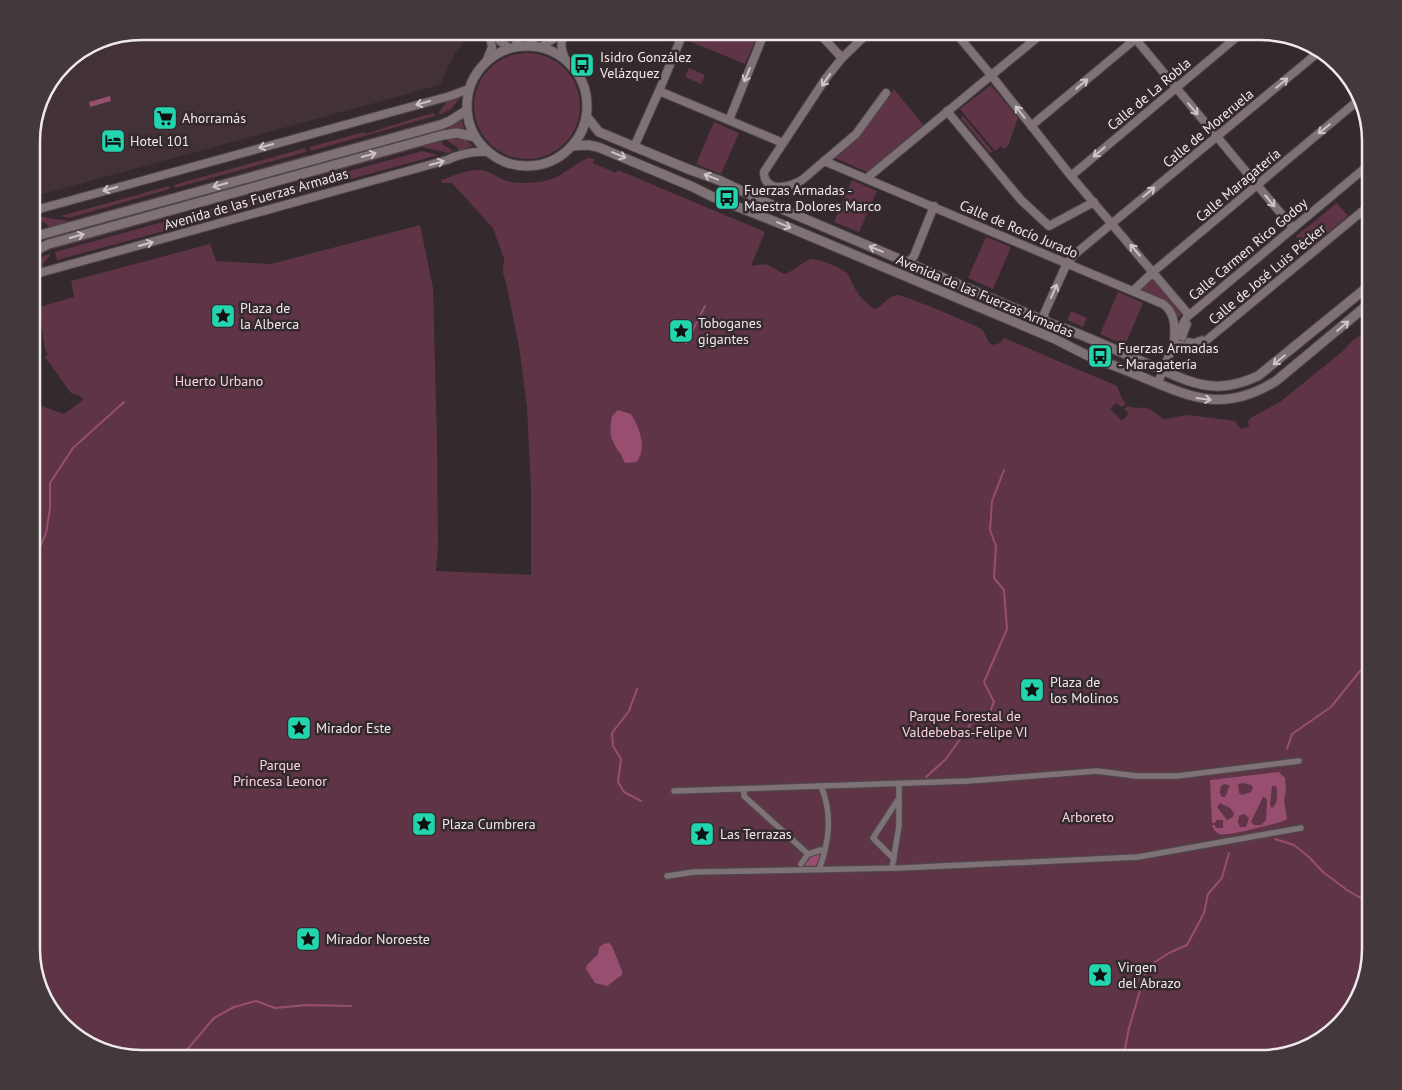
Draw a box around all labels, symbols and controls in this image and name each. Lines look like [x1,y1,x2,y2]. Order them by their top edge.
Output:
place label: Isidro González Velázquez [599,48,692,82]
bus stop icon: Isidro González Velázquez [569,52,595,78]
street label: Calle de La Robla [1104,54,1194,134]
one-way arrow [742,67,751,83]
one-way arrow [821,73,831,87]
one-way arrow [1275,77,1288,89]
one-way arrow [1076,78,1089,89]
street label: Calle de Moreruela [1159,85,1257,171]
one-way arrow [415,99,431,108]
one-way arrow [1188,103,1199,116]
supermarket icon: Ahorramás [152,105,178,131]
one-way arrow [1015,106,1026,119]
place label: Ahorramás [182,109,246,127]
one-way arrow [1318,124,1331,135]
hotel icon: Hotel 101 [100,128,126,154]
place label: Hotel 101 [130,132,189,150]
one-way arrow [259,142,275,151]
street label: Calle Maragatería [1192,144,1284,226]
one-way arrow [1092,147,1105,158]
one-way arrow [361,150,377,160]
one-way arrow [611,152,626,161]
one-way arrow [429,157,445,167]
street label: Avenida de las Fuerzas Armadas [162,164,350,234]
one-way arrow [704,172,719,181]
one-way arrow [213,181,229,191]
place label: Fuerzas Armadas - Maestra Dolores Marco [744,181,881,215]
one-way arrow [102,185,118,195]
bus stop icon: Fuerzas Armadas - Maestra Dolores Marco [714,185,740,211]
one-way arrow [1143,187,1156,198]
street label: Calle Carmen Rico Godoy [1185,194,1312,304]
one-way arrow [1265,194,1276,207]
street label: Calle de Rocío Jurado [957,196,1081,262]
street label: Calle de José Luis Pécker [1205,220,1329,328]
one-way arrow [776,221,791,231]
one-way arrow [69,230,85,240]
one-way arrow [138,238,154,248]
one-way arrow [869,244,884,253]
one-way arrow [1129,244,1141,257]
street label: Avenida de las Fuerzas Armadas [894,250,1076,342]
one-way arrow [1050,284,1060,299]
place label: Plaza de la Alberca [240,299,299,333]
place icon: Plaza de la Alberca [210,303,236,329]
place label: Toboganes gigantes [698,314,762,348]
place icon: Toboganes gigantes [668,318,694,344]
one-way arrow [1336,320,1349,331]
place label: Fuerzas Armadas - Maragatería [1118,339,1219,373]
bus stop icon: Fuerzas Armadas - Maragatería [1087,343,1113,369]
one-way arrow [1273,354,1286,365]
park label: Huerto Urbano [175,372,263,390]
one-way arrow [1196,394,1212,404]
place label: Plaza de los Molinos [1050,673,1119,707]
place icon: Plaza de los Molinos [1019,677,1045,703]
park label: Parque Forestal de Valdebebas-Felipe VI [901,707,1028,741]
place icon: Mirador Este [286,715,312,741]
place label: Mirador Este [316,719,391,737]
park label: Parque Princesa Leonor [233,756,327,790]
park label: Arboreto [1062,808,1114,826]
place icon: Plaza Cumbrera [411,811,437,837]
place label: Plaza Cumbrera [442,815,536,833]
place icon: Las Terrazas [689,821,715,847]
place label: Las Terrazas [720,825,792,843]
place icon: Mirador Noroeste [295,926,321,952]
place label: Mirador Noroeste [326,930,430,948]
place label: Virgen del Abrazo [1117,958,1181,992]
place icon: Virgen del Abrazo [1087,962,1113,988]

